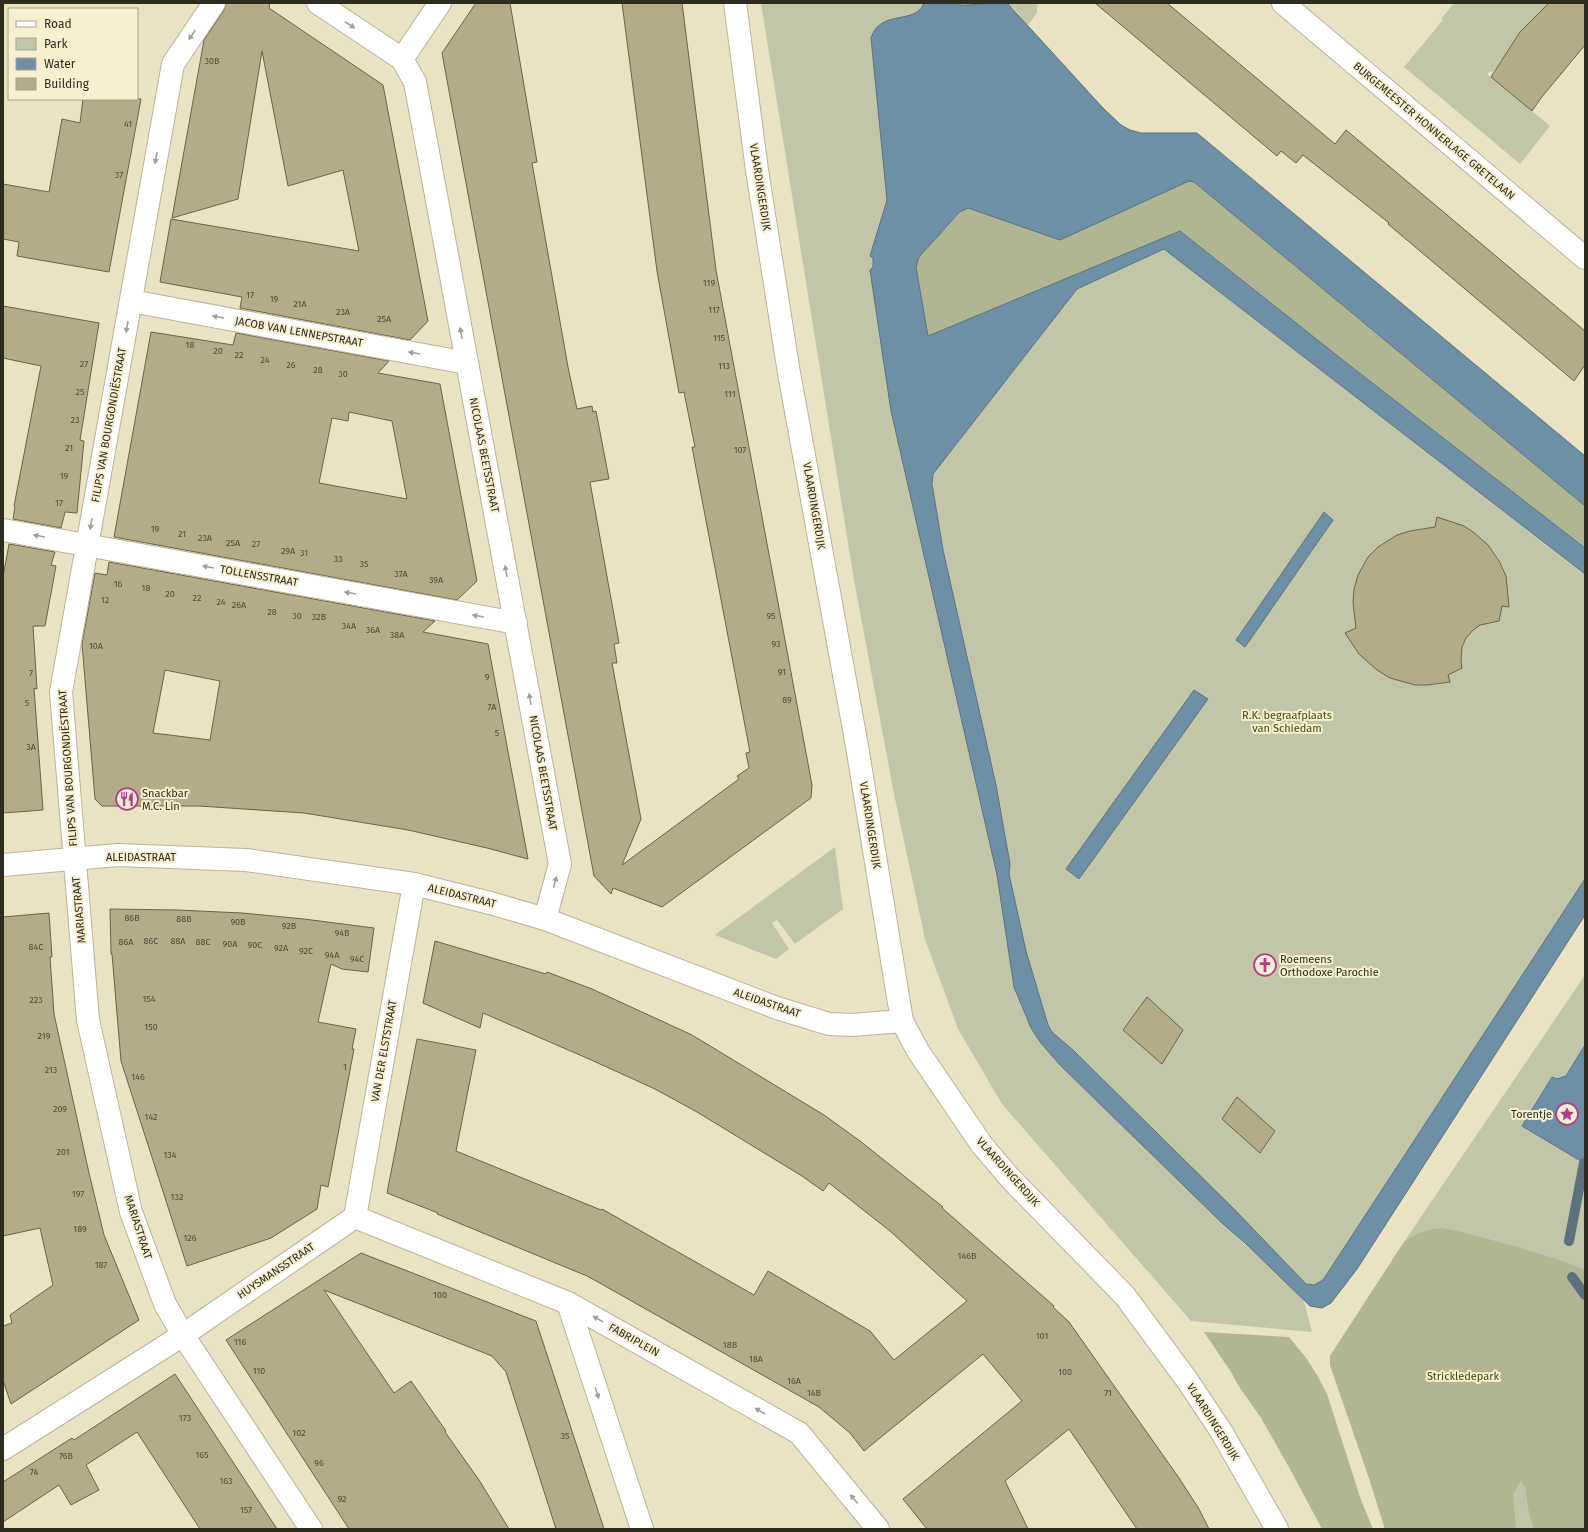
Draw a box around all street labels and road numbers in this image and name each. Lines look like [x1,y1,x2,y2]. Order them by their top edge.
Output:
street label: BURGEMEESTER HONNERLAGE GRETELAAN [1350,59,1518,203]
street label: VLAARDINGERDIJK [747,142,773,232]
street label: JACOB VAN LENNEPSTRAAT [234,314,364,350]
street label: FILIPS VAN BOURGONDIËSTRAAT [88,346,129,504]
street label: NICOLAAS BEETSSTRAAT [466,396,502,514]
street label: VLAARDINGERDIJK [800,461,828,551]
street label: TOLLENSSTRAAT [219,563,299,589]
street label: FILIPS VAN BOURGONDIËSTRAAT [55,689,80,847]
street label: NICOLAAS BEETSSTRAAT [526,714,560,832]
street label: VLAARDINGERDIJK [857,780,883,870]
street label: ALEIDASTRAAT [106,851,176,864]
street label: MARIASTRAAT [70,876,88,944]
street label: ALEIDASTRAAT [426,881,498,911]
street label: ALEIDASTRAAT [732,985,803,1021]
street label: VAN DER ELSTSTRAAT [369,999,399,1103]
street label: VLAARDINGERDIJK [974,1135,1043,1210]
street label: MARIASTRAAT [121,1193,155,1261]
street label: HUYSMANSSTRAAT [235,1240,317,1302]
street label: FABRIPLEIN [606,1321,662,1359]
street label: VLAARDINGERDIJK [1184,1381,1242,1463]

